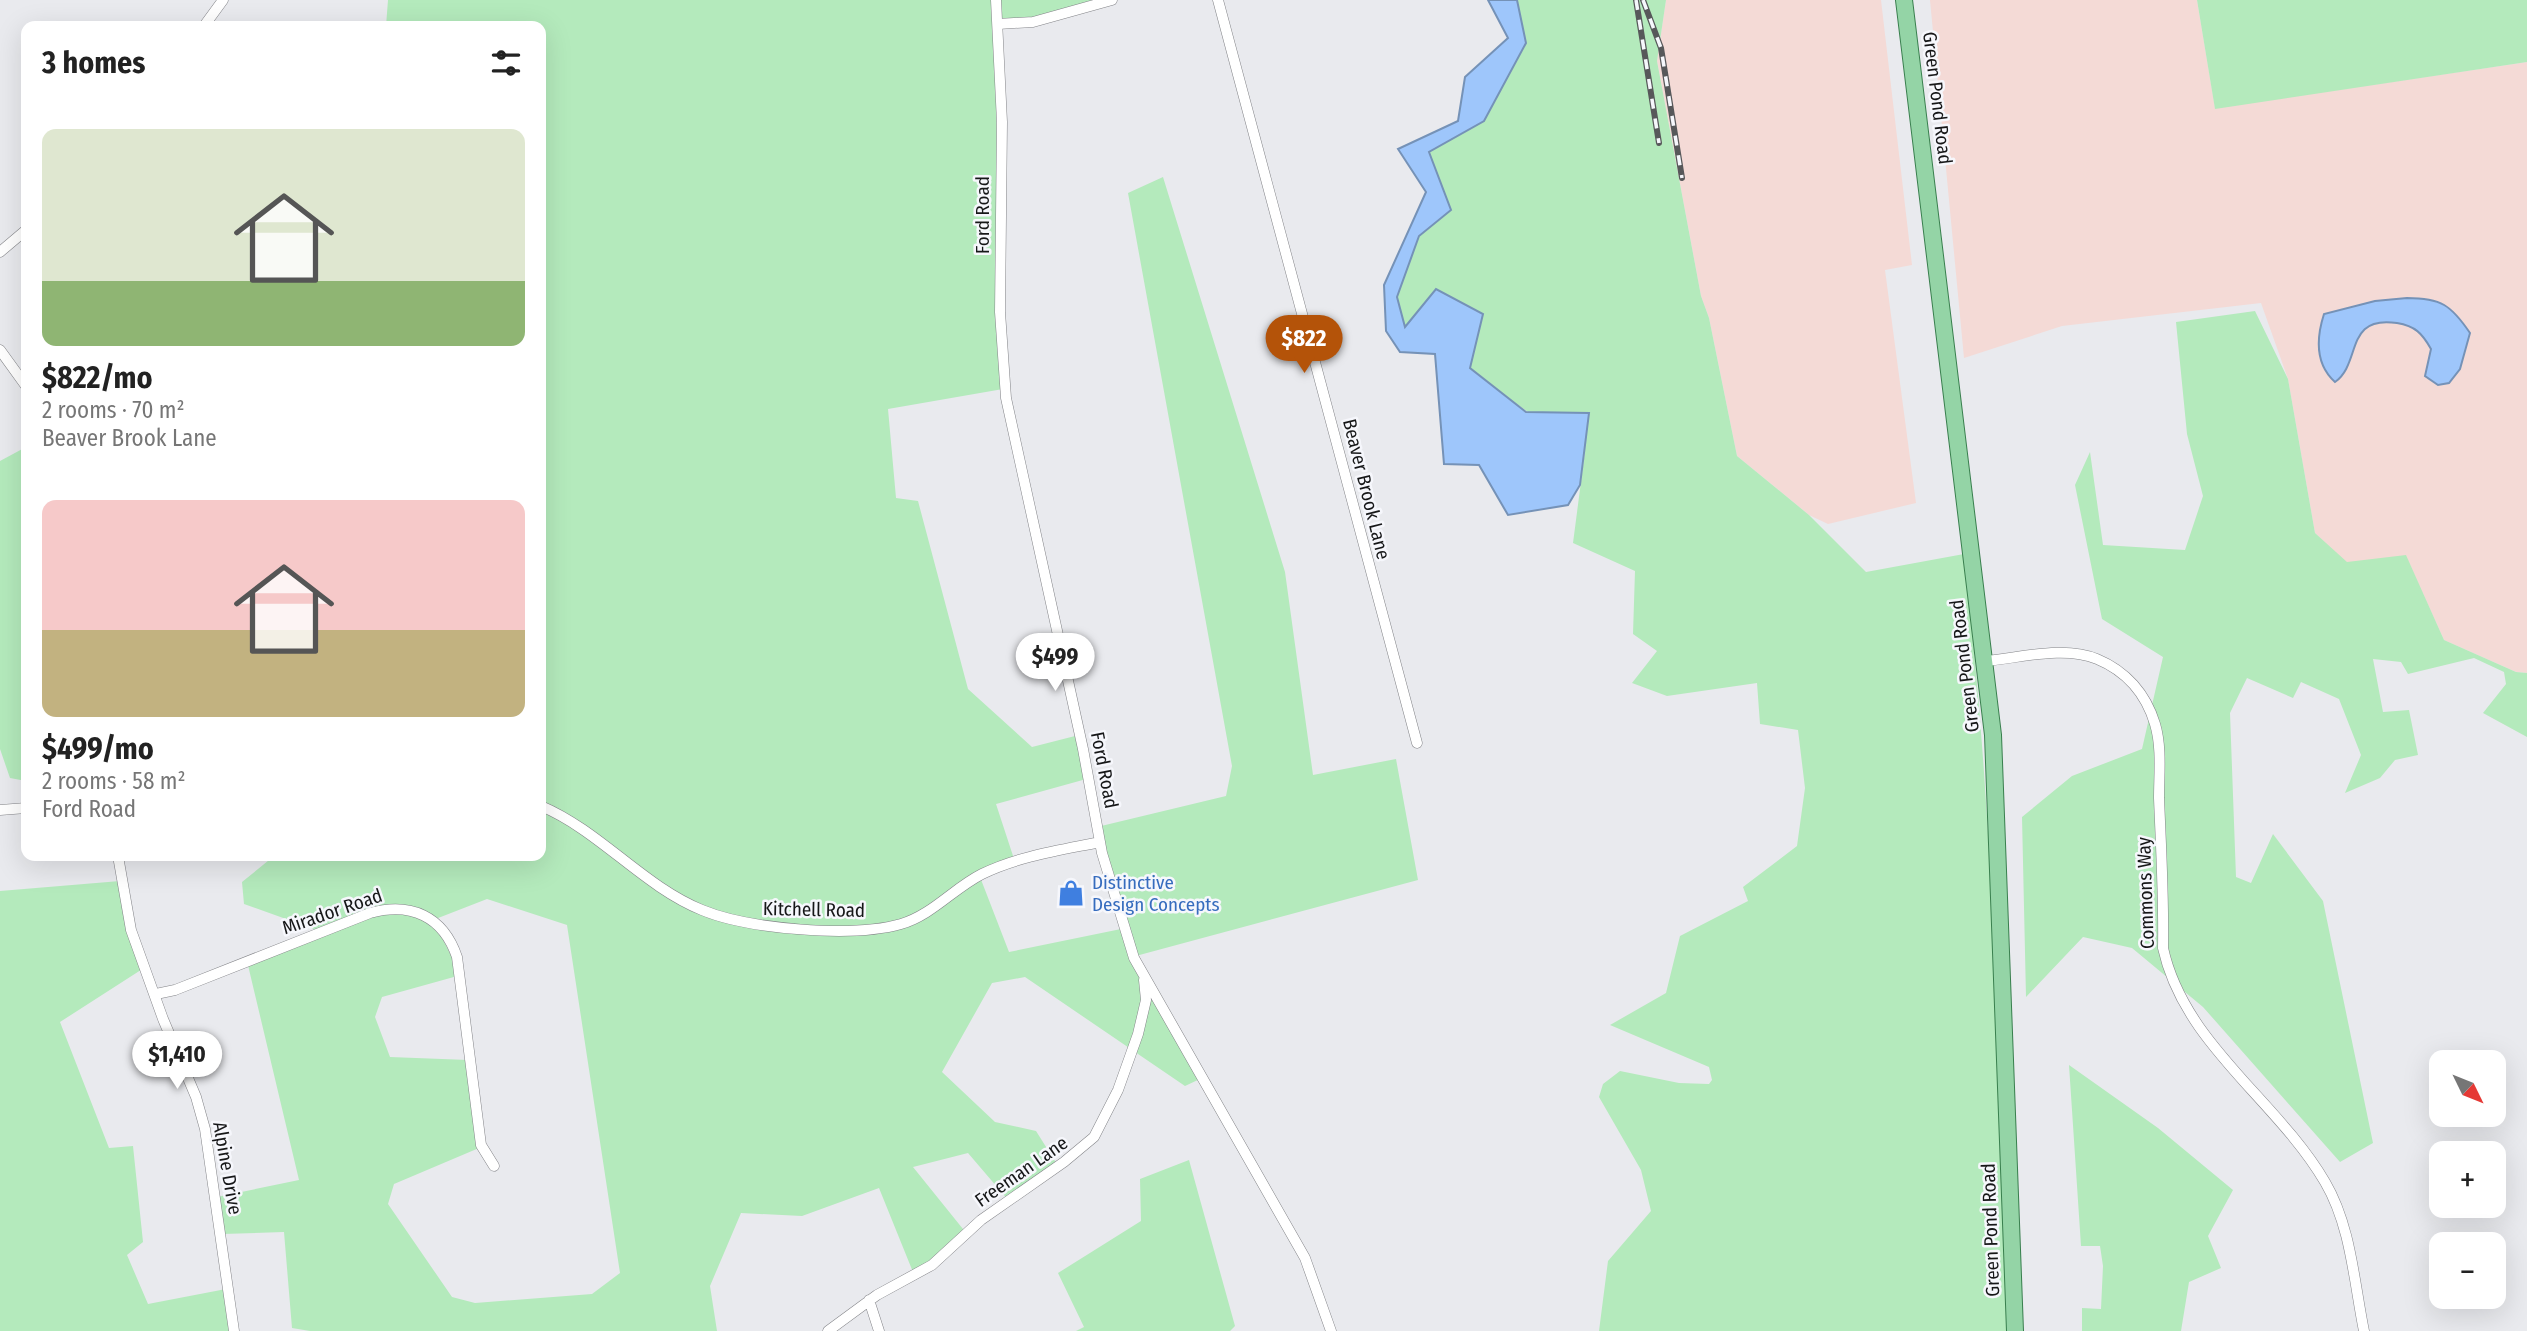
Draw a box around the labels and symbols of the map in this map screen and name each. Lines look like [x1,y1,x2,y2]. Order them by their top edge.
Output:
street label: Green Pond Road [1918,30,1957,166]
street label: Ford Road [971,176,994,254]
pin: $822 [1263,316,1345,375]
street label: Beaver Brook Lane [1338,416,1395,562]
street label: Green Pond Road [1945,598,1984,734]
pin: $499 [1014,634,1096,693]
street label: Ford Road [1086,730,1123,810]
street label: Commons Way [2132,836,2159,949]
place label: Distinctive Design Concepts [1092,871,1220,916]
shop icon: Distinctive Design Concepts [1056,878,1086,908]
street label: Mirador Road [279,884,385,939]
street label: Kitchell Road [763,897,865,922]
pin: $1,410 [120,1032,234,1091]
north arrow [2429,1050,2506,1127]
street label: Alpine Drive [208,1120,247,1216]
street label: Freeman Lane [970,1131,1072,1212]
street label: Green Pond Road [1977,1163,2004,1297]

